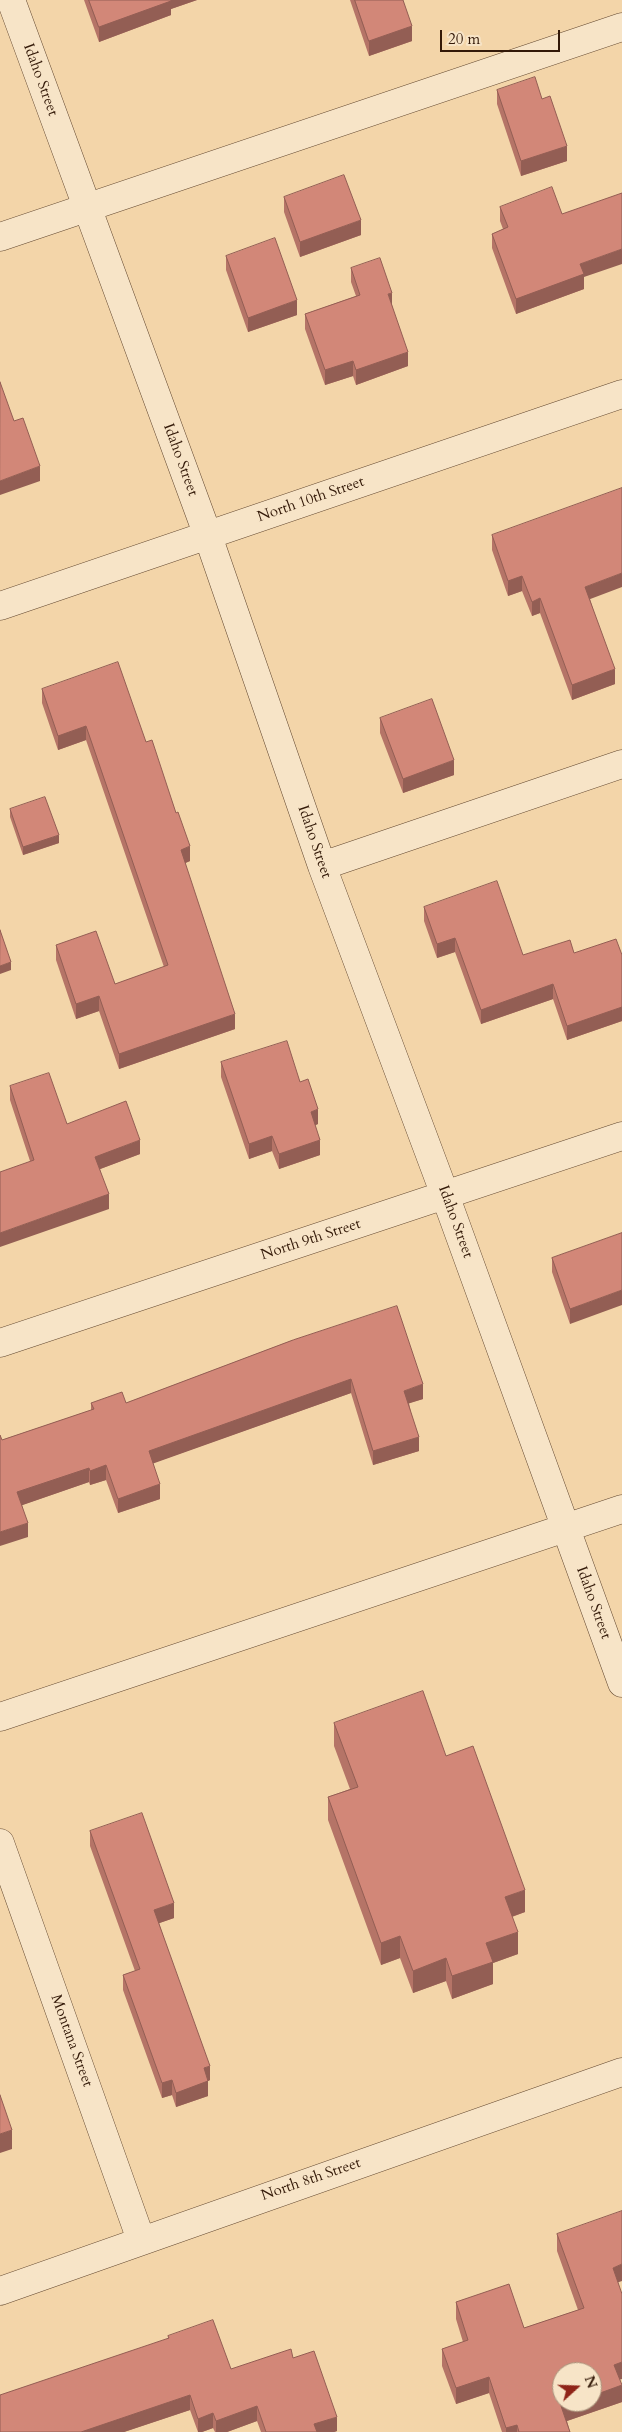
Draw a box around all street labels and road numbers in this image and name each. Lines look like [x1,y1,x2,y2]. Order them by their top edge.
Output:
street label: Idaho Street [19,41,61,119]
street label: Idaho Street [159,421,201,499]
street label: North 10th Street [255,473,367,527]
street label: Idaho Street [293,803,335,881]
street label: Idaho Street [434,1183,476,1261]
street label: North 9th Street [259,1215,363,1265]
street label: Idaho Street [572,1564,614,1642]
street label: Montana Street [46,1992,96,2090]
street label: North 8th Street [259,2155,363,2205]

